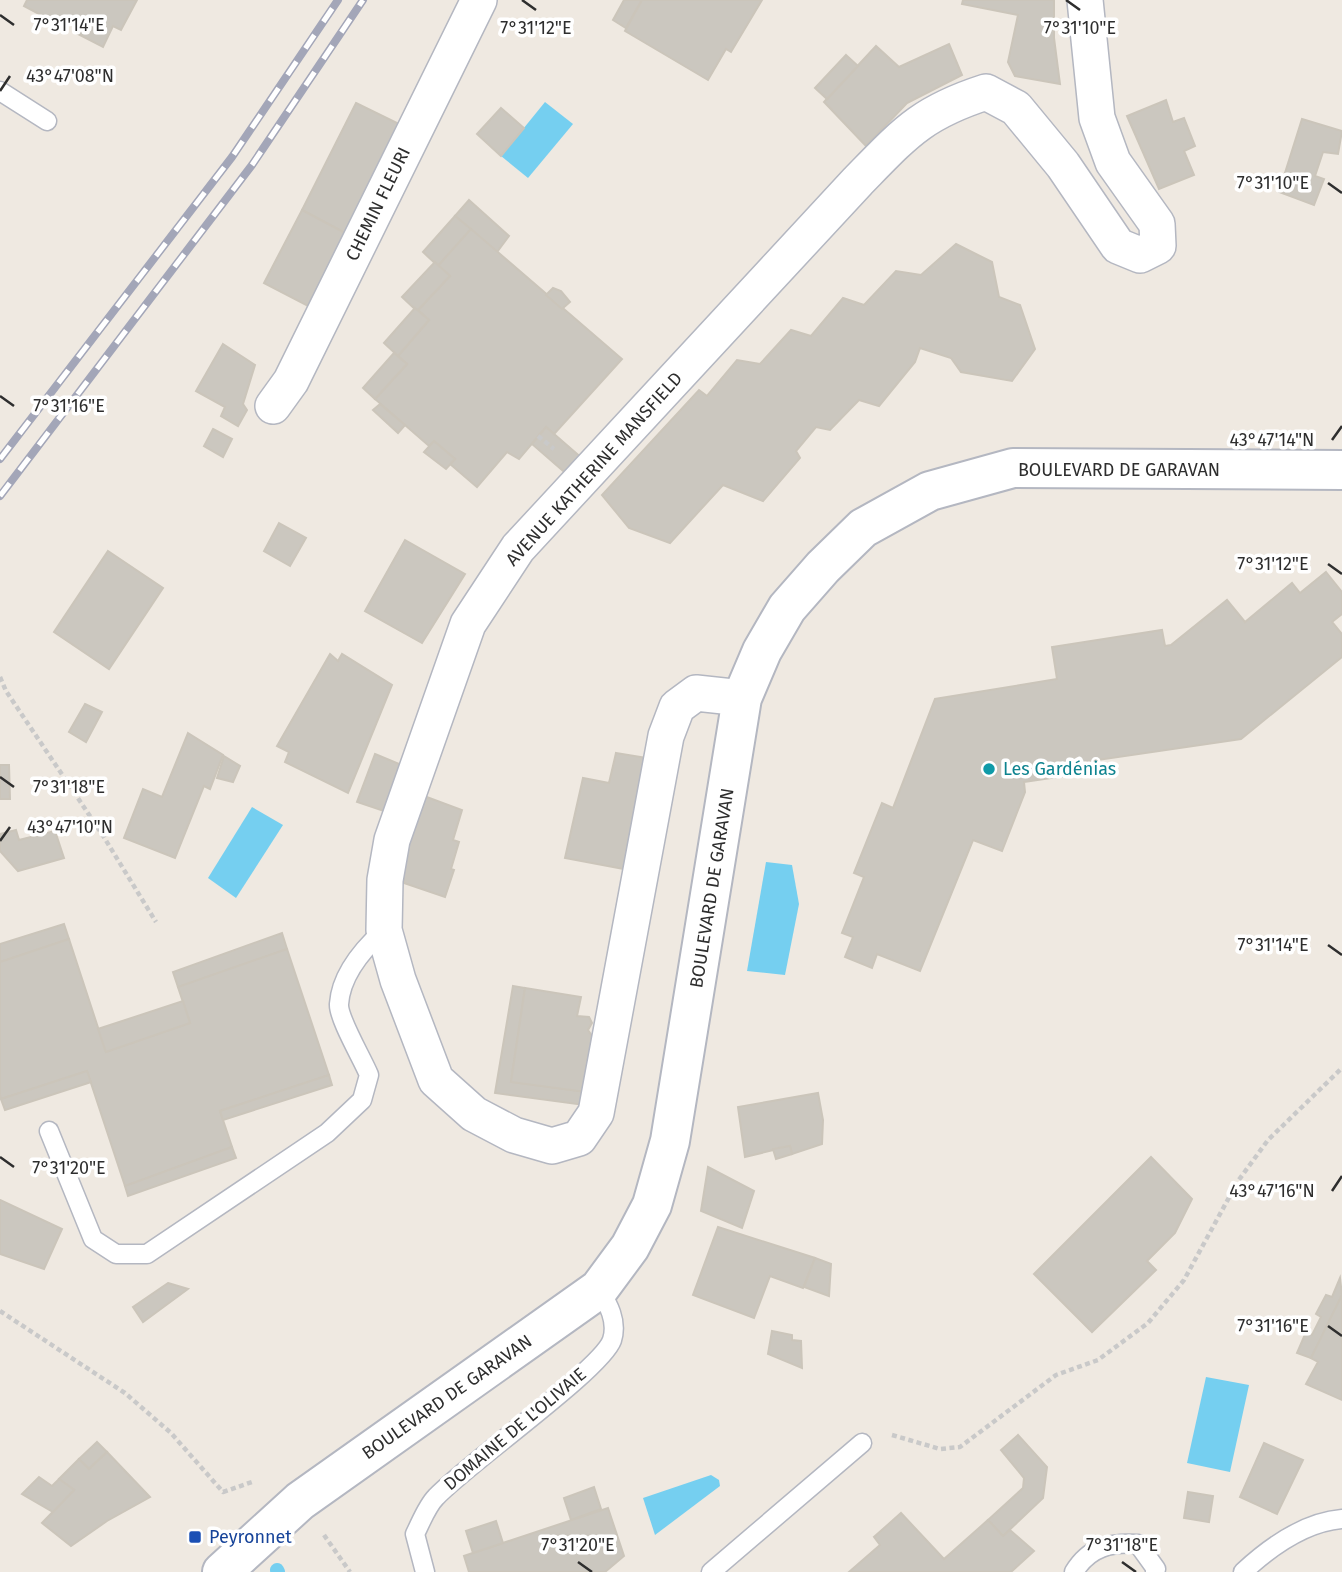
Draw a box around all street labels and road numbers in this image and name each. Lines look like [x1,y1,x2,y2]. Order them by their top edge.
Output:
street label: CHEMIN FLEURI [341,144,415,264]
street label: AVENUE KATHERINE MANSFIELD [501,368,687,570]
street label: BOULEVARD DE GARAVAN [1018,459,1220,481]
street label: BOULEVARD DE GARAVAN [685,786,739,990]
street label: BOULEVARD DE GARAVAN [358,1330,536,1464]
street label: DOMAINE DE L'OLIVAIE [439,1363,591,1495]

